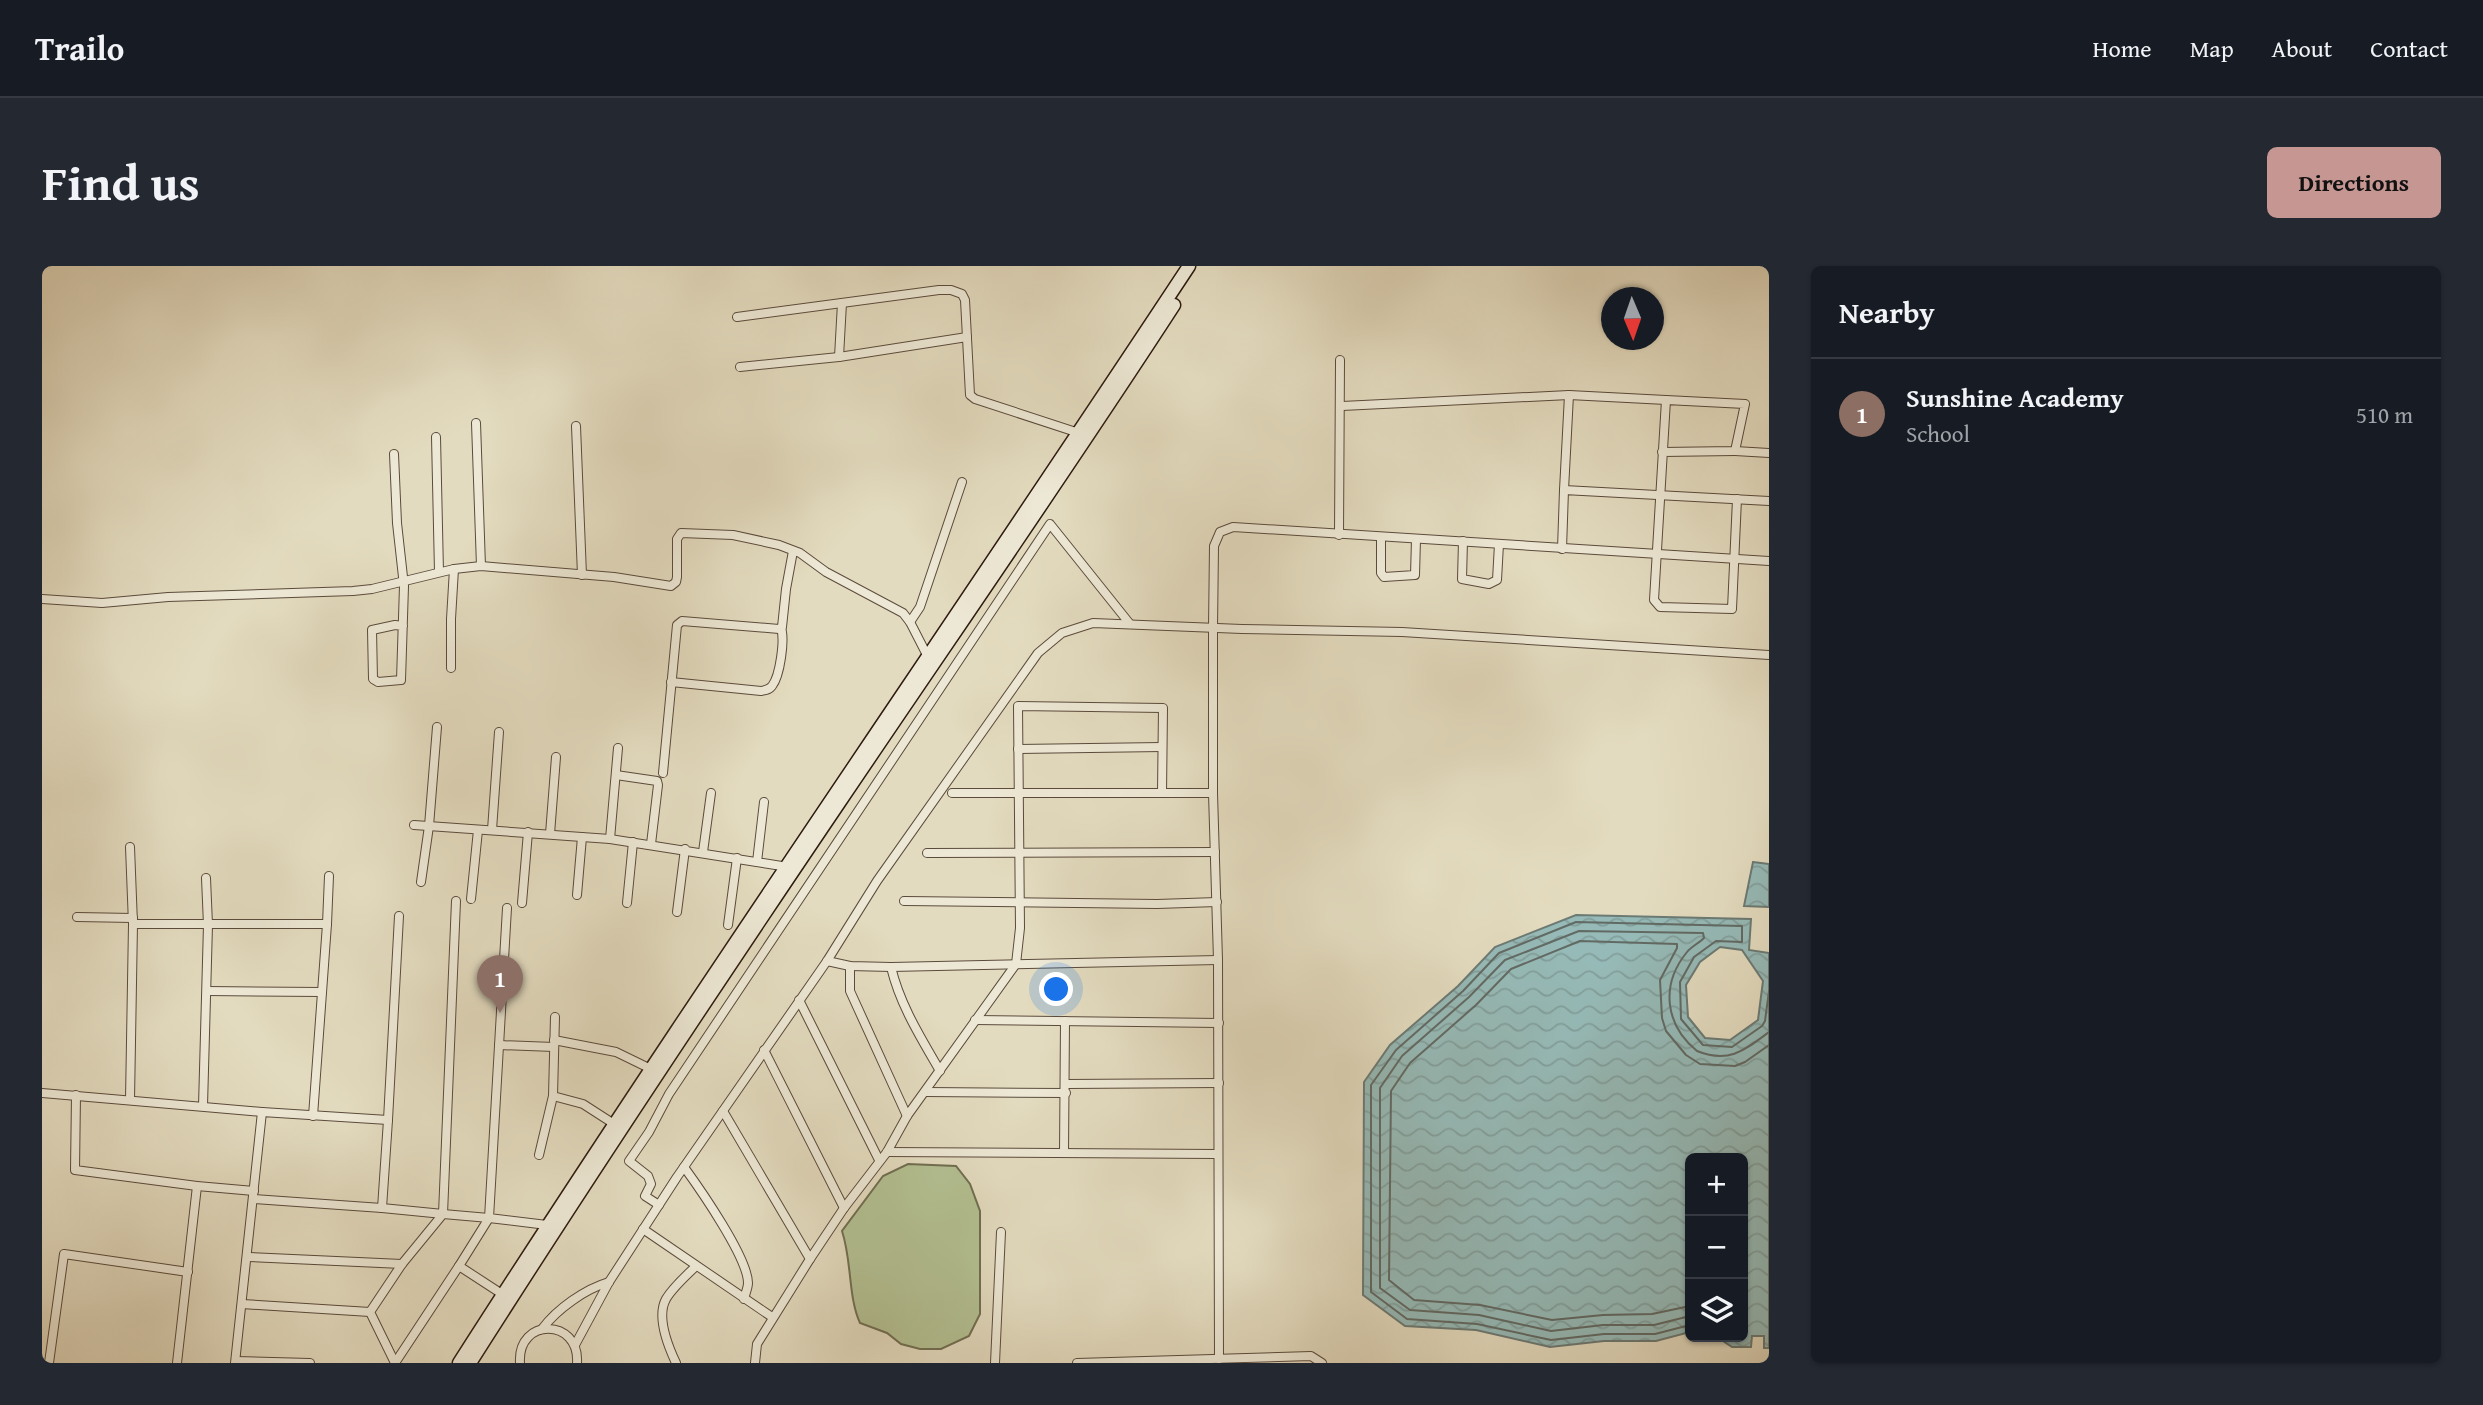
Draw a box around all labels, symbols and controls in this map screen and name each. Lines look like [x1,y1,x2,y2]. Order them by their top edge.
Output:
text: Trailo [35,24,124,72]
text: Home [2093,31,2152,66]
text: Map [2190,31,2234,66]
text: About [2272,31,2332,66]
text: Contact [2370,31,2448,66]
text: Find us [42,146,200,218]
button: Directions [2267,147,2441,218]
north arrow [1601,287,1664,350]
text: Nearby [1839,290,1935,334]
text: Sunshine Academy [1906,378,2124,417]
text: 1 [1856,398,1868,431]
text: 510 m [2356,398,2413,431]
text: School [1906,417,1970,450]
pin: 1 [477,955,523,1013]
your location [1039,972,1073,1006]
map controls [1685,1153,1748,1342]
button: + [1685,1153,1748,1216]
button: − [1685,1216,1748,1279]
button: layers [1685,1279,1748,1342]

